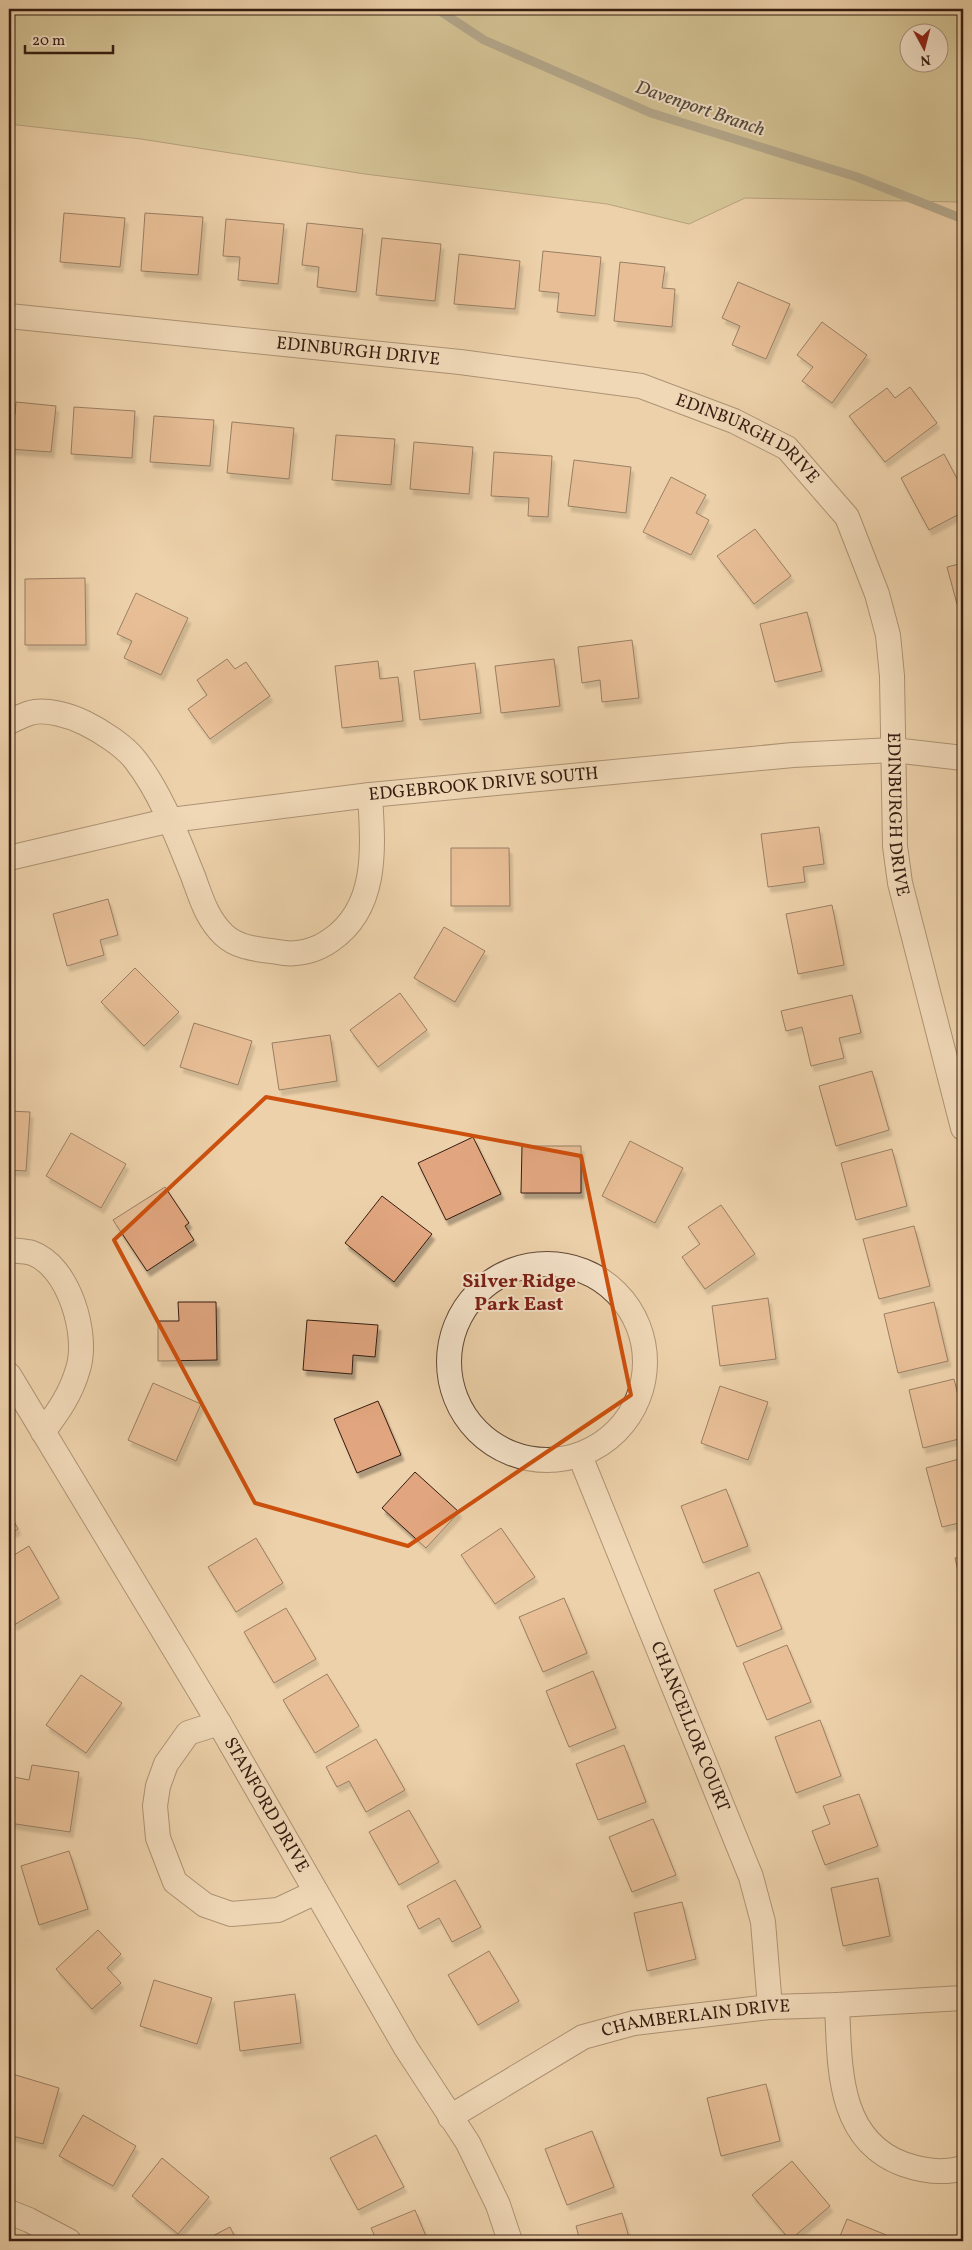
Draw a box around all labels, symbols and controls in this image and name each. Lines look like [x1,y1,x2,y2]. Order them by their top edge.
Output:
scale bar [25,22,112,54]
north arrow [900,22,950,72]
text: 20 m [32,31,65,52]
text: N [919,49,932,69]
water label: Davenport Branch [632,75,768,143]
street label: EDINBURGH DRIVE [275,331,442,372]
street label: EDINBURGH DRIVE [672,388,825,489]
street label: EDINBURGH DRIVE [880,732,916,899]
street label: EDGEBROOK DRIVE SOUTH [367,761,600,808]
district label: Silver Ridge Park East [462,1268,576,1319]
street label: CHANCELLOR COURT [644,1638,736,1816]
street label: STANFORD DRIVE [217,1733,315,1877]
street label: CHAMBERLAIN DRIVE [599,1994,791,2044]

